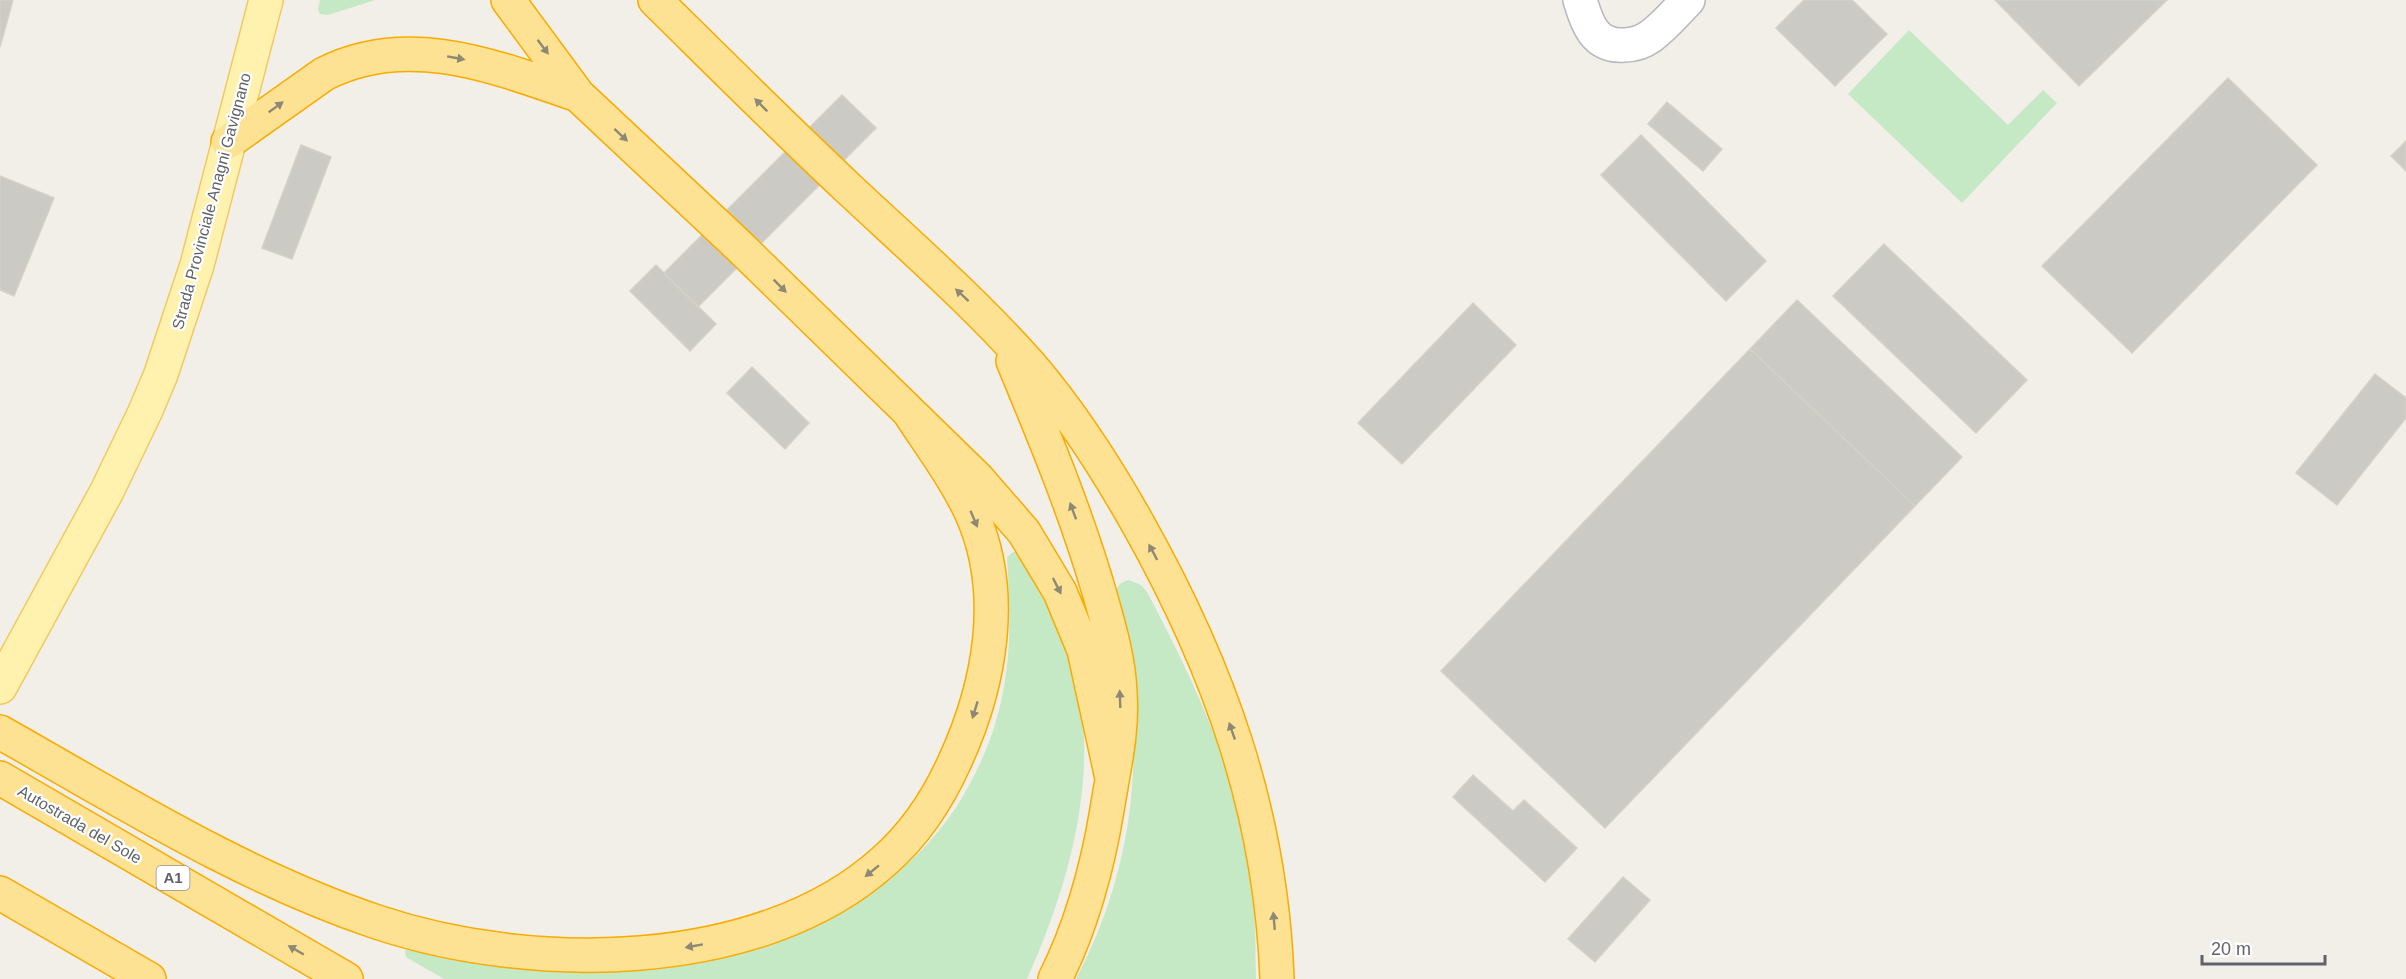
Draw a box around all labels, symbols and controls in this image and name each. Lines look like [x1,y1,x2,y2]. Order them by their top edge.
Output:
one-way arrow [537,39,549,55]
one-way arrow [447,54,466,63]
street label: Strada Provinciale Anagni Gavignano [169,71,254,331]
one-way arrow [755,99,769,113]
one-way arrow [268,102,283,114]
one-way arrow [613,128,628,141]
one-way arrow [772,279,787,293]
one-way arrow [954,288,969,302]
one-way arrow [1067,501,1077,519]
one-way arrow [970,510,979,528]
one-way arrow [1148,544,1158,561]
one-way arrow [1052,578,1062,595]
one-way arrow [1116,689,1125,708]
one-way arrow [970,701,979,719]
one-way arrow [1227,721,1237,739]
street label: Autostrada del Sole [15,782,145,867]
one-way arrow [864,865,880,878]
road number: A1 [156,866,190,890]
one-way arrow [1269,911,1278,930]
scale bar [2202,928,2325,966]
text: 20 m [2211,939,2251,959]
one-way arrow [684,942,703,951]
one-way arrow [288,944,304,955]

